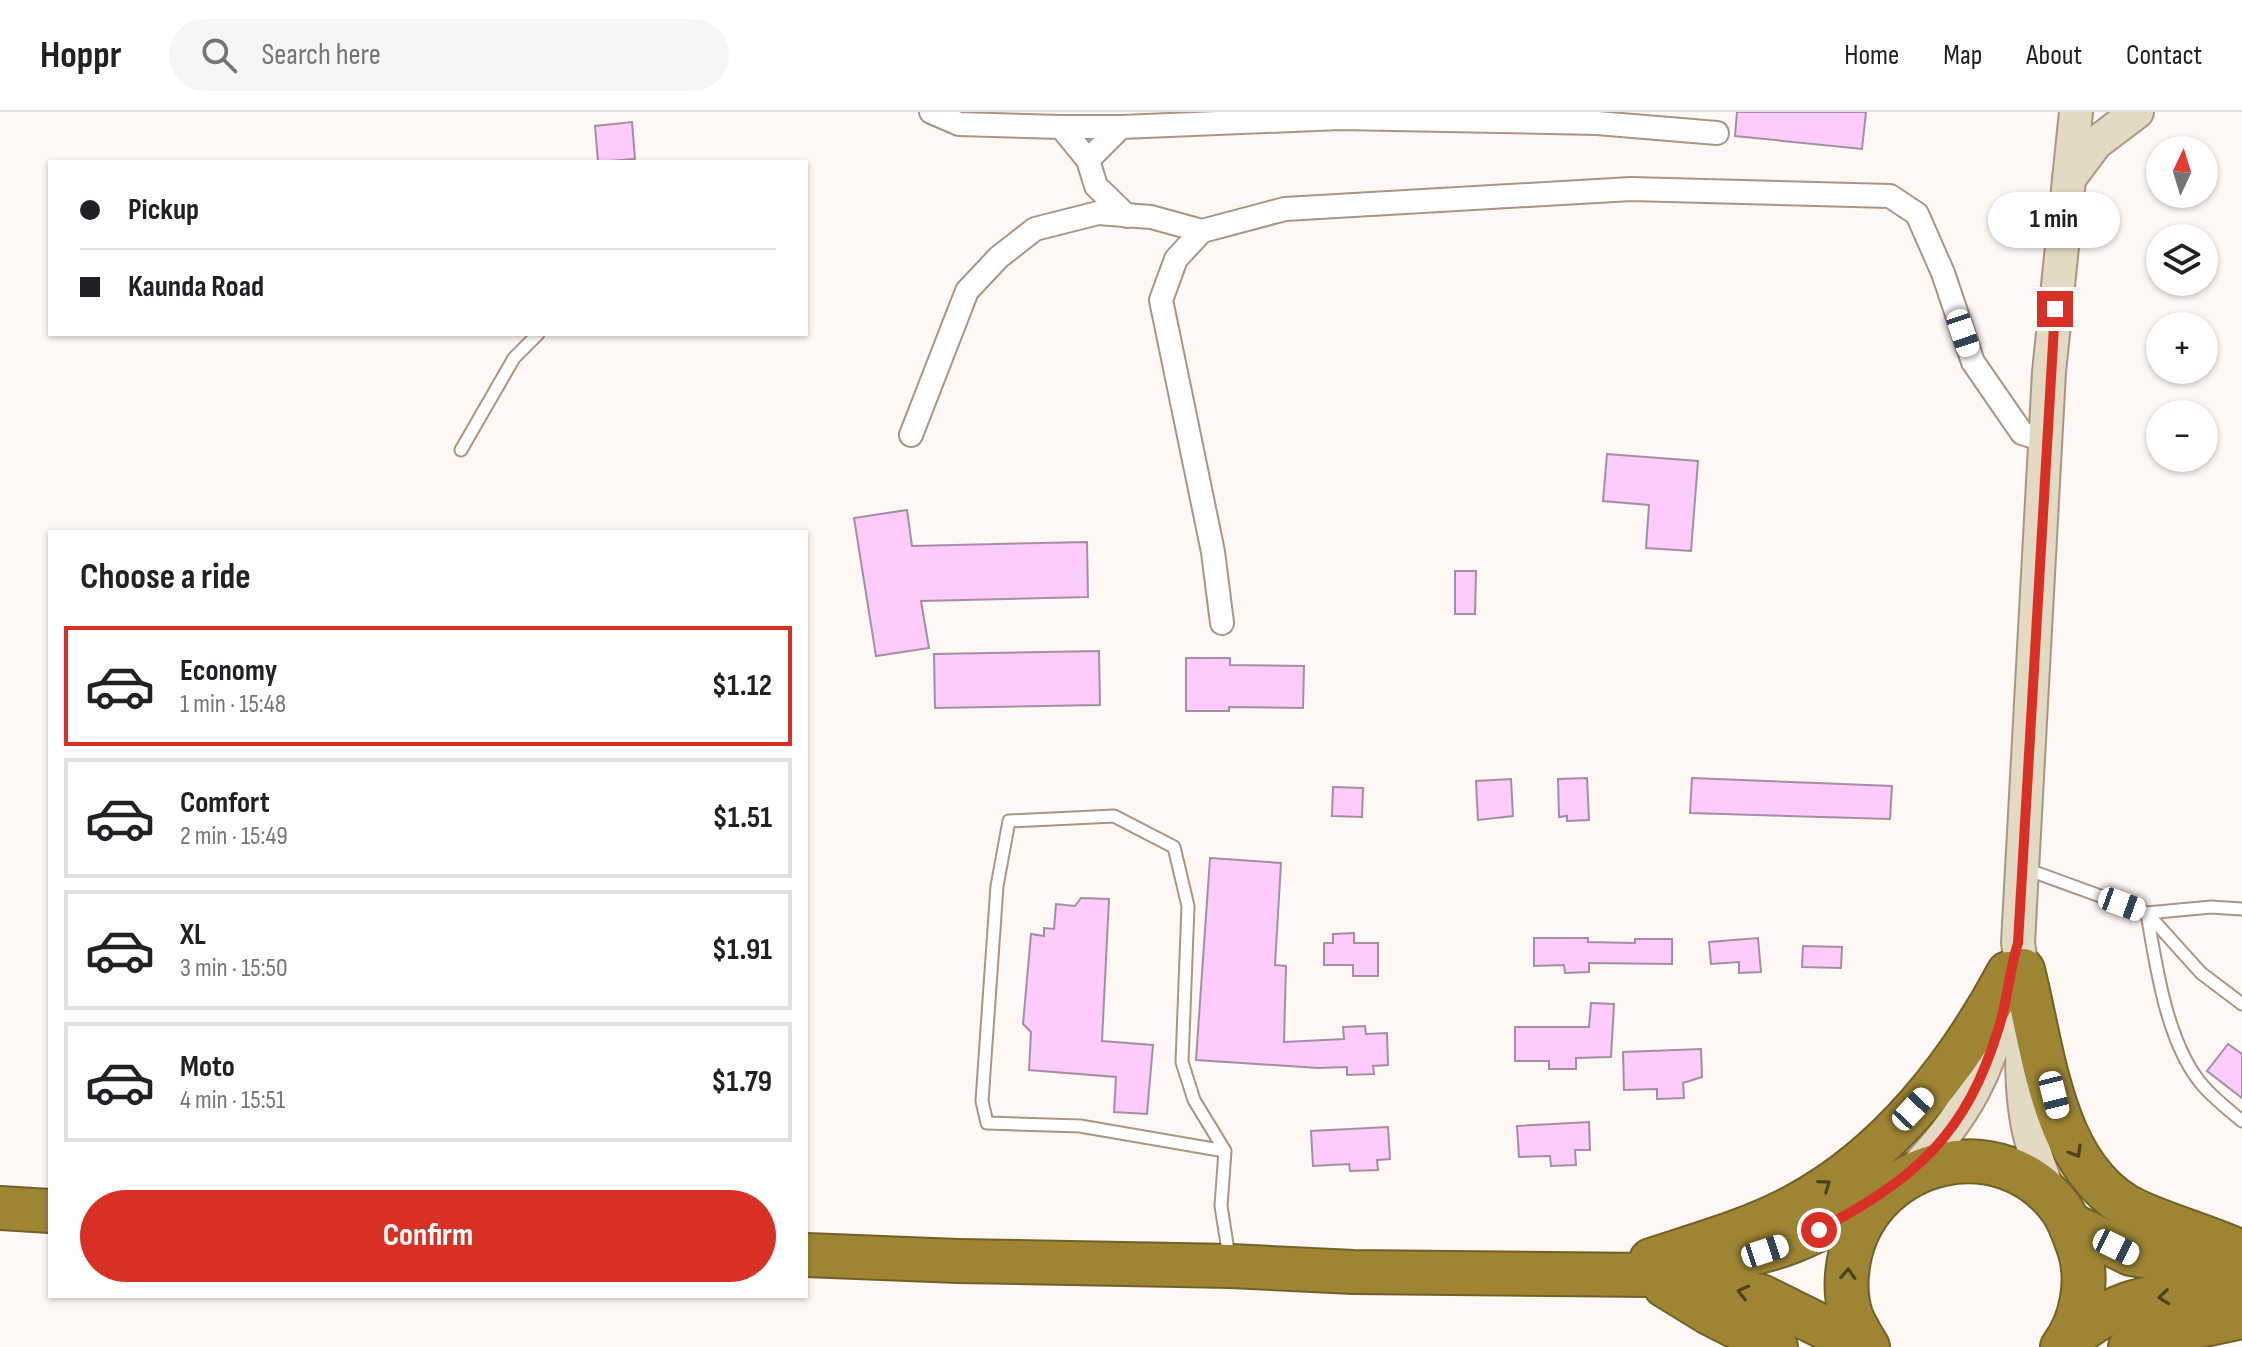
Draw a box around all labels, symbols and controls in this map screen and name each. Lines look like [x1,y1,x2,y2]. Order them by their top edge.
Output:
search box [169,19,729,91]
text: Hoppr [40,33,121,78]
icon: search [197,33,241,77]
text: Search here [261,37,381,73]
text: Home [1844,39,1899,72]
text: Map [1943,39,1982,72]
text: About [2026,39,2082,72]
text: Contact [2126,39,2202,72]
north arrow [2146,136,2218,208]
map controls [2146,136,2218,472]
text: Pickup [128,192,199,228]
callout: 1 min [1989,193,2121,249]
text: 1 min [2030,204,2078,235]
button: layers [2146,224,2218,296]
text: Kaunda Road [128,269,264,305]
route end [2037,291,2073,327]
car [1944,306,1982,360]
button: + [2146,312,2218,384]
button: − [2146,400,2218,472]
text: Choose a ride [80,556,251,599]
icon: car [84,650,156,722]
text: Economy [180,653,277,689]
text: $1.12 [712,668,772,704]
text: 1 min · 15:48 [180,689,286,720]
icon: car [84,782,156,854]
text: Comfort [180,785,270,821]
text: $1.51 [712,800,772,836]
text: 2 min · 15:49 [180,821,288,852]
car [2095,885,2149,923]
icon: car [84,914,156,986]
text: XL [180,917,206,953]
text: $1.91 [712,932,772,968]
text: 3 min · 15:50 [180,953,288,984]
icon: car [84,1046,156,1118]
text: Moto [180,1049,235,1085]
text: $1.79 [711,1064,772,1100]
car [2037,1069,2071,1121]
car [1888,1083,1938,1135]
text: 4 min · 15:51 [180,1085,285,1116]
one-way arrow [2066,1143,2082,1158]
one-way arrow [1816,1180,1830,1195]
button: Confirm [80,1190,776,1282]
route start [1801,1212,1837,1248]
car [2089,1226,2143,1268]
car [1738,1232,1792,1270]
one-way arrow [1839,1267,1856,1280]
one-way arrow [1736,1284,1750,1301]
one-way arrow [2157,1288,2171,1305]

